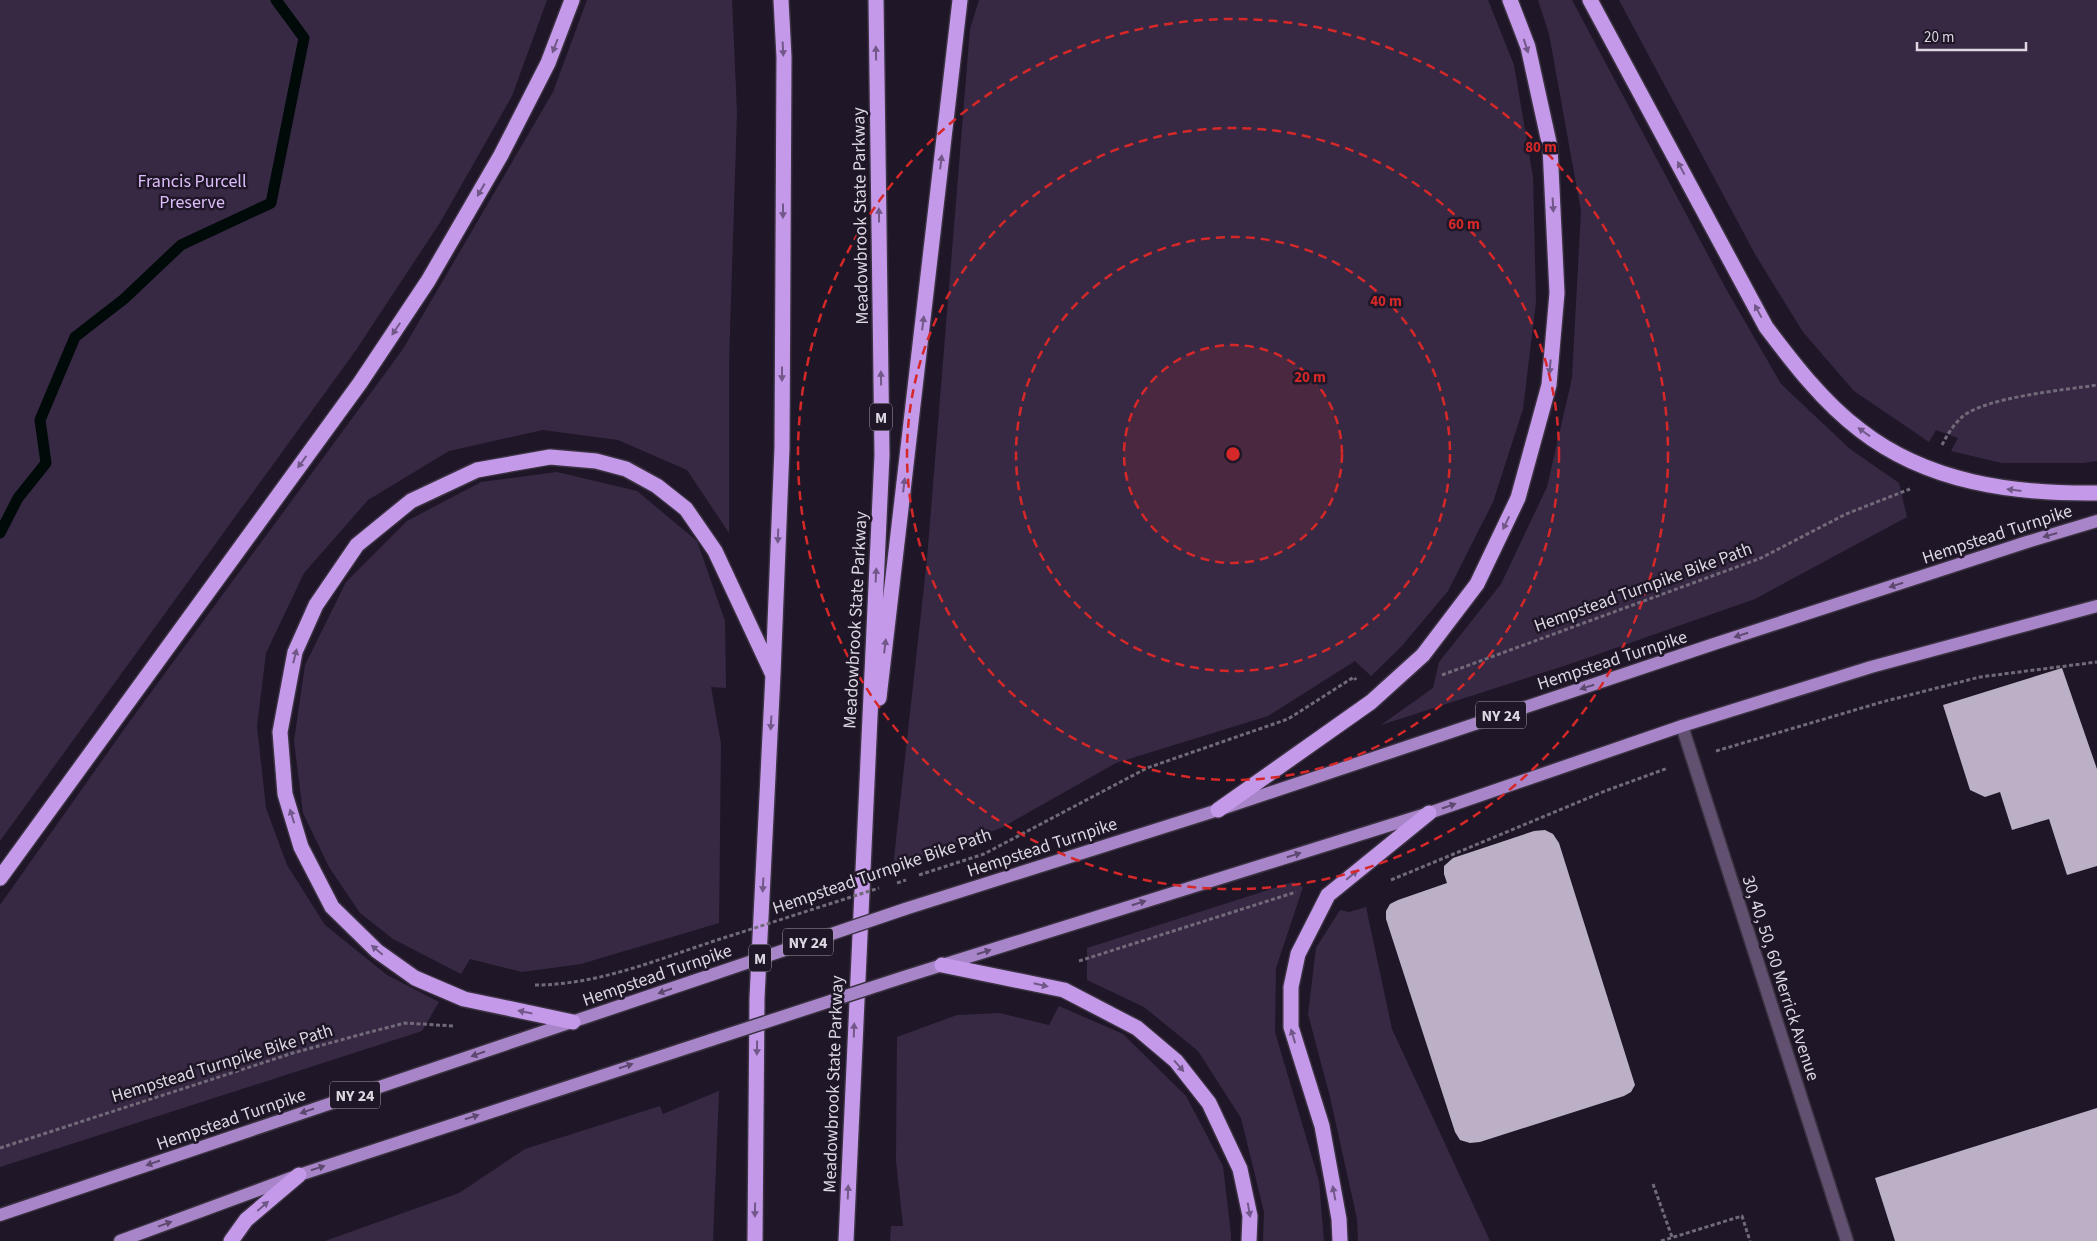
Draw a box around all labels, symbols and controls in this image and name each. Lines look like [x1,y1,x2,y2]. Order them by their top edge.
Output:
scale bar [1917,20,2026,52]
text: 20 m [1924,27,1954,48]
one-way arrow [551,38,558,53]
one-way arrow [1523,38,1531,53]
one-way arrow [780,41,788,57]
one-way arrow [872,45,880,61]
street label: Meadowbrook State Parkway [846,106,875,325]
text: 80 m [1525,137,1557,158]
one-way arrow [937,154,945,170]
one-way arrow [1676,161,1685,174]
park label: Francis Purcell Preserve [137,169,247,215]
one-way arrow [477,183,485,198]
one-way arrow [1549,198,1557,214]
one-way arrow [779,203,787,219]
one-way arrow [874,207,882,223]
text: 60 m [1448,214,1480,235]
text: 40 m [1370,291,1402,312]
one-way arrow [1753,304,1762,317]
one-way arrow [919,315,927,331]
one-way arrow [391,322,401,335]
one-way arrow [1546,360,1554,376]
one-way arrow [778,366,786,382]
text: 20 m [1294,367,1326,388]
one-way arrow [876,370,884,386]
road number: M [870,404,892,431]
one-way arrow [1857,427,1870,437]
centre of rings [1224,445,1242,463]
one-way arrow [298,455,308,468]
one-way arrow [900,477,908,493]
one-way arrow [2005,486,2021,494]
street label: Hempstead Turnpike [1919,498,2076,571]
street label: Meadowbrook State Parkway [837,510,874,729]
one-way arrow [1502,516,1510,530]
one-way arrow [774,528,782,544]
one-way arrow [2043,531,2058,539]
street label: Hempstead Turnpike Bike Path [1531,536,1756,639]
one-way arrow [872,567,880,583]
one-way arrow [1888,582,1903,589]
street label: Hempstead Turnpike [1534,624,1691,697]
one-way arrow [1733,632,1748,640]
one-way arrow [881,638,889,654]
one-way arrow [291,649,299,664]
one-way arrow [1579,683,1594,691]
road number: NY 24 [1476,702,1526,728]
one-way arrow [766,715,774,731]
one-way arrow [1442,802,1457,810]
one-way arrow [287,808,295,823]
street label: Hempstead Turnpike [964,811,1121,884]
street label: Hempstead Turnpike Bike Path [769,822,995,921]
one-way arrow [1287,850,1302,858]
one-way arrow [1345,870,1358,881]
street label: 30, 40, 50, 60 Merrick Avenue [1735,872,1826,1084]
one-way arrow [759,878,767,894]
one-way arrow [1132,899,1147,907]
road number: NY 24 [783,929,833,956]
street label: Hempstead Turnpike [579,938,735,1013]
road number: M [749,944,771,971]
one-way arrow [371,945,384,956]
one-way arrow [977,947,992,955]
street label: Meadowbrook State Parkway [817,974,850,1193]
one-way arrow [1033,981,1048,989]
one-way arrow [657,988,672,995]
one-way arrow [517,1008,533,1016]
street label: Hempstead Turnpike Bike Path [108,1018,336,1109]
one-way arrow [851,1022,859,1038]
one-way arrow [1289,1028,1297,1043]
one-way arrow [753,1040,761,1056]
one-way arrow [470,1051,485,1058]
one-way arrow [1174,1059,1185,1072]
one-way arrow [619,1062,634,1069]
street label: Hempstead Turnpike [153,1082,309,1157]
road number: NY 24 [330,1082,380,1108]
one-way arrow [299,1108,314,1116]
one-way arrow [465,1113,480,1121]
one-way arrow [145,1159,160,1167]
one-way arrow [311,1164,326,1172]
one-way arrow [844,1184,852,1200]
one-way arrow [1330,1184,1338,1200]
one-way arrow [256,1200,269,1211]
one-way arrow [1245,1202,1253,1218]
one-way arrow [751,1203,759,1219]
one-way arrow [158,1220,173,1227]

